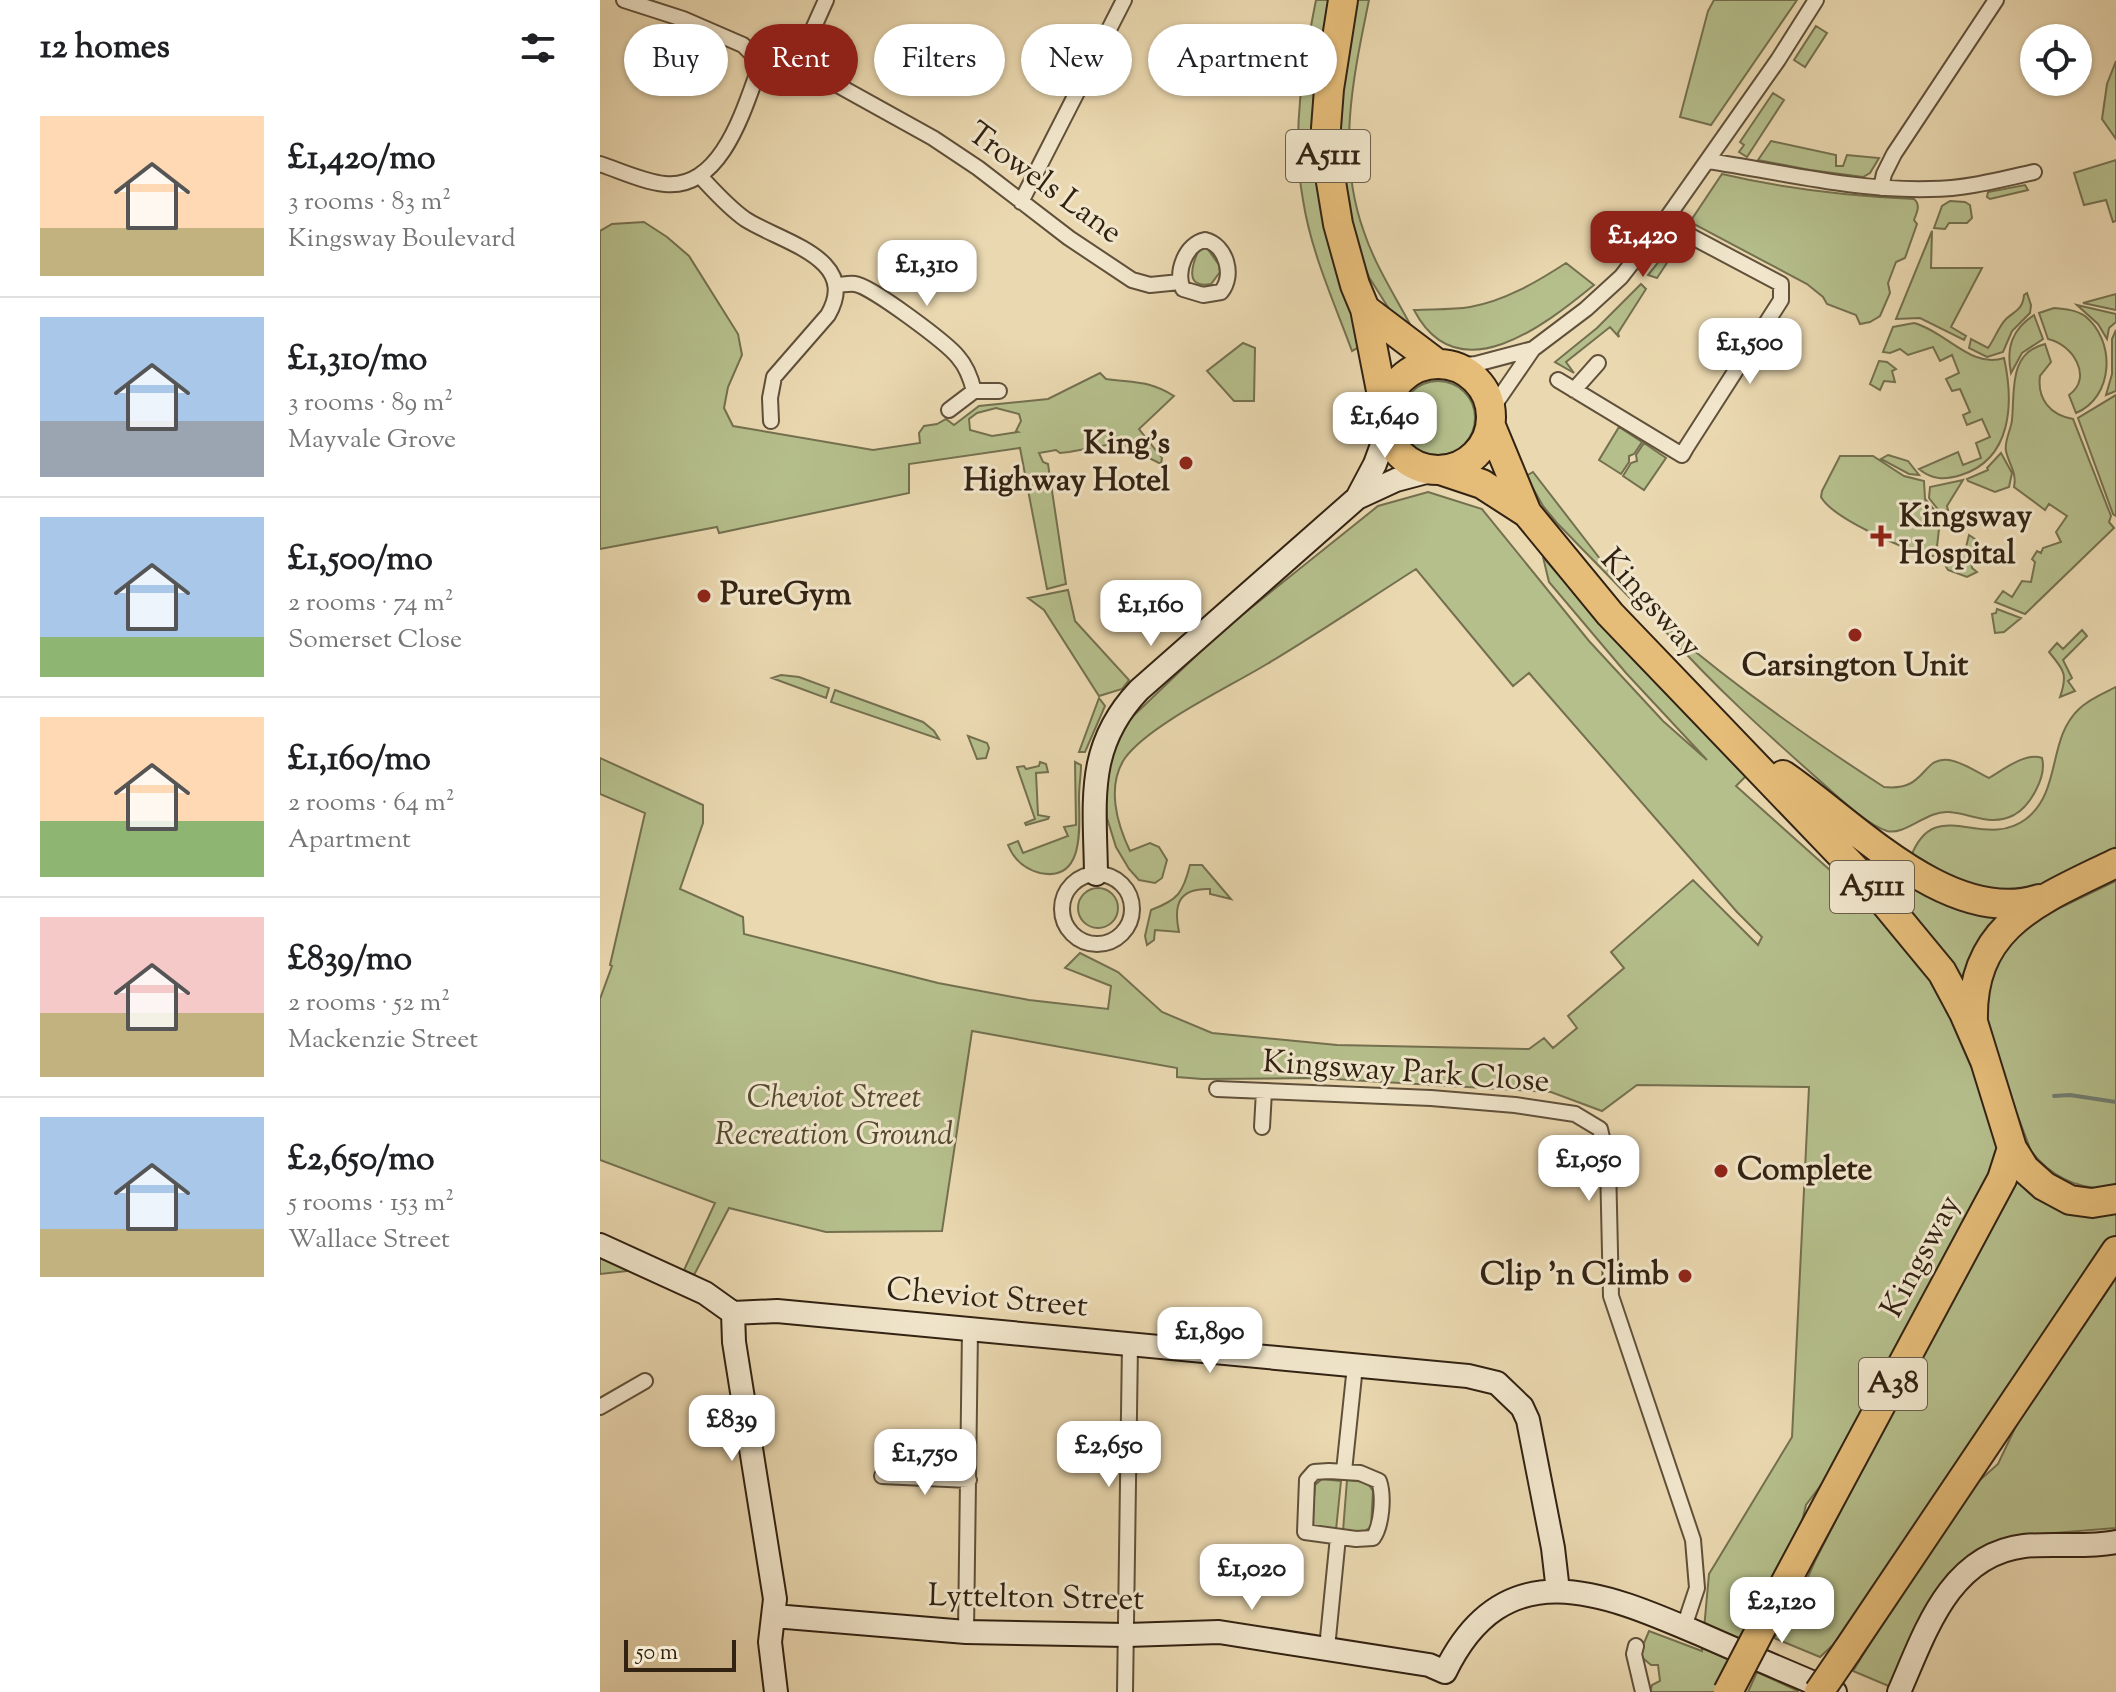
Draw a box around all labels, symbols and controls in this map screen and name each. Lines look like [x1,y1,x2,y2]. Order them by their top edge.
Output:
text: 12 homes [40,24,170,73]
chip: Buy [624,24,728,96]
chip: Rent [744,24,858,96]
chip: Filters [874,24,1005,96]
chip: New [1021,24,1132,96]
chip: Apartment [1148,24,1337,96]
map controls [2020,24,2092,96]
button: locate [2020,24,2092,96]
icon: filters [516,26,560,70]
street label: Trowels Lane [957,112,1131,256]
road number: A5111 [1286,130,1370,182]
text: £1,420/mo [288,135,436,184]
icon: home [104,148,200,244]
text: 3 rooms · 83 m² [288,184,451,221]
pin: £1,420 [1578,211,1708,279]
text: £1,420 [1609,218,1677,255]
text: Kingsway Boulevard [288,221,516,258]
pin: £1,310 [862,240,992,308]
text: £1,310 [896,247,958,284]
pin: £1,500 [1685,318,1815,386]
text: £1,500 [1717,325,1783,362]
text: £1,310/mo [288,336,427,385]
icon: home [104,349,200,445]
text: 3 rooms · 89 m² [288,385,453,422]
pin: £1,640 [1320,392,1450,460]
text: £1,640 [1351,399,1419,436]
text: Mayvale Grove [288,422,456,459]
place label: King's Highway Hotel [963,422,1170,505]
marker: King's Highway Hotel [1177,454,1195,472]
place label: Kingsway Hospital [1899,495,2032,578]
marker: Kingsway Hospital [1870,525,1892,547]
text: £1,500/mo [288,536,433,585]
street label: Kingsway [1588,539,1712,669]
icon: home [104,549,200,645]
place label: PureGym [720,573,852,619]
pin: £1,160 [1086,580,1216,648]
text: 2 rooms · 74 m² [288,585,453,622]
marker: PureGym [695,587,713,605]
text: £1,160 [1118,587,1184,624]
text: Somerset Close [288,622,462,659]
marker: Carsington Unit [1846,626,1864,644]
place label: Carsington Unit [1742,644,1968,690]
text: £1,160/mo [288,736,431,785]
icon: home [104,749,200,845]
text: 2 rooms · 64 m² [288,785,455,822]
text: Apartment [288,822,411,859]
road number: A5111 [1830,861,1914,913]
text: £839/mo [288,936,412,985]
icon: home [104,949,200,1045]
text: 2 rooms · 52 m² [288,985,450,1022]
text: Mackenzie Street [288,1022,478,1059]
street label: Kingsway Park Close [1261,1040,1551,1106]
park label: Cheviot Street Recreation Ground [715,1076,953,1159]
pin: £1,050 [1524,1135,1654,1203]
text: £2,650/mo [288,1136,435,1185]
text: £1,050 [1556,1142,1622,1179]
place label: Complete [1737,1148,1872,1194]
icon: home [104,1149,200,1245]
marker: Complete [1712,1162,1730,1180]
text: 5 rooms · 153 m² [288,1185,454,1222]
street label: Kingsway [1870,1187,1974,1327]
text: Wallace Street [288,1222,450,1259]
place label: Clip 'n Climb [1480,1253,1669,1299]
street label: Cheviot Street [884,1267,1090,1331]
marker: Clip 'n Climb [1676,1267,1694,1285]
pin: £1,890 [1145,1307,1275,1375]
text: £1,890 [1175,1314,1245,1351]
road number: A38 [1859,1358,1927,1410]
pin: £839 [685,1395,779,1463]
text: £839 [707,1402,757,1439]
pin: £2,650 [1044,1421,1174,1489]
text: £2,650 [1075,1428,1143,1465]
pin: £1,750 [860,1429,990,1497]
text: £1,750 [892,1436,958,1473]
pin: £1,020 [1187,1544,1317,1612]
text: £1,020 [1218,1551,1286,1588]
street label: Lyttelton Street [927,1574,1145,1624]
pin: £2,120 [1717,1577,1847,1645]
text: £2,120 [1748,1584,1816,1621]
scale bar [624,1636,736,1672]
text: 50 m [636,1638,678,1670]

